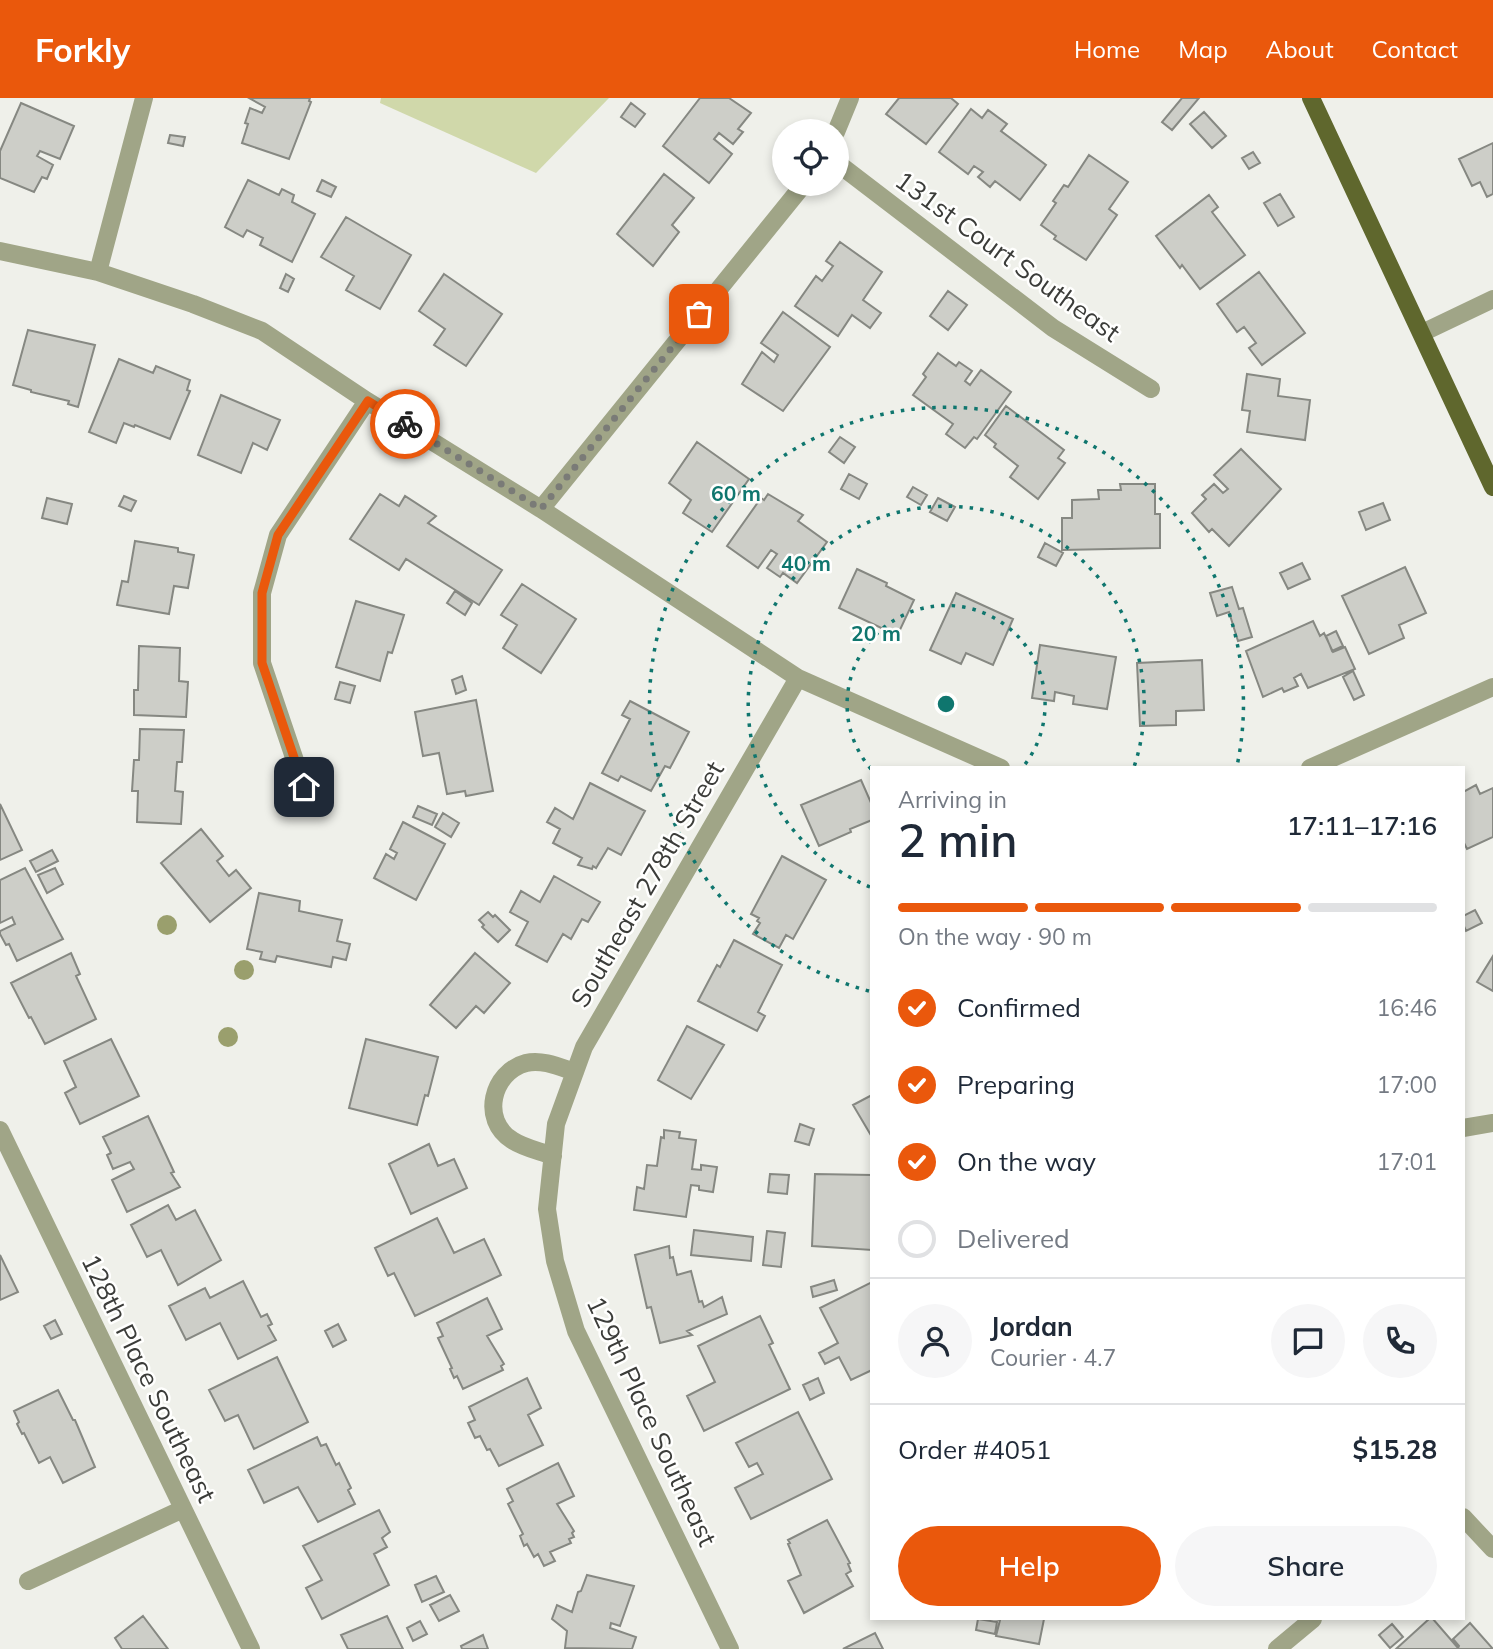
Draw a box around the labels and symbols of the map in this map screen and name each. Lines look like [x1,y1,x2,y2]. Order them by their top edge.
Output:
street label: 131st Court Southeast [889,163,1127,349]
pin [669,284,729,344]
courier [370,389,440,459]
text: 60 m [711,480,761,506]
text: 40 m [781,550,831,576]
text: 20 m [851,620,901,646]
centre of rings [934,692,958,716]
street label: Southeast 278th Street [563,755,731,1013]
pin [274,757,334,817]
street label: 128th Place Southeast [75,1248,223,1508]
street label: 129th Place Southeast [580,1291,724,1551]

